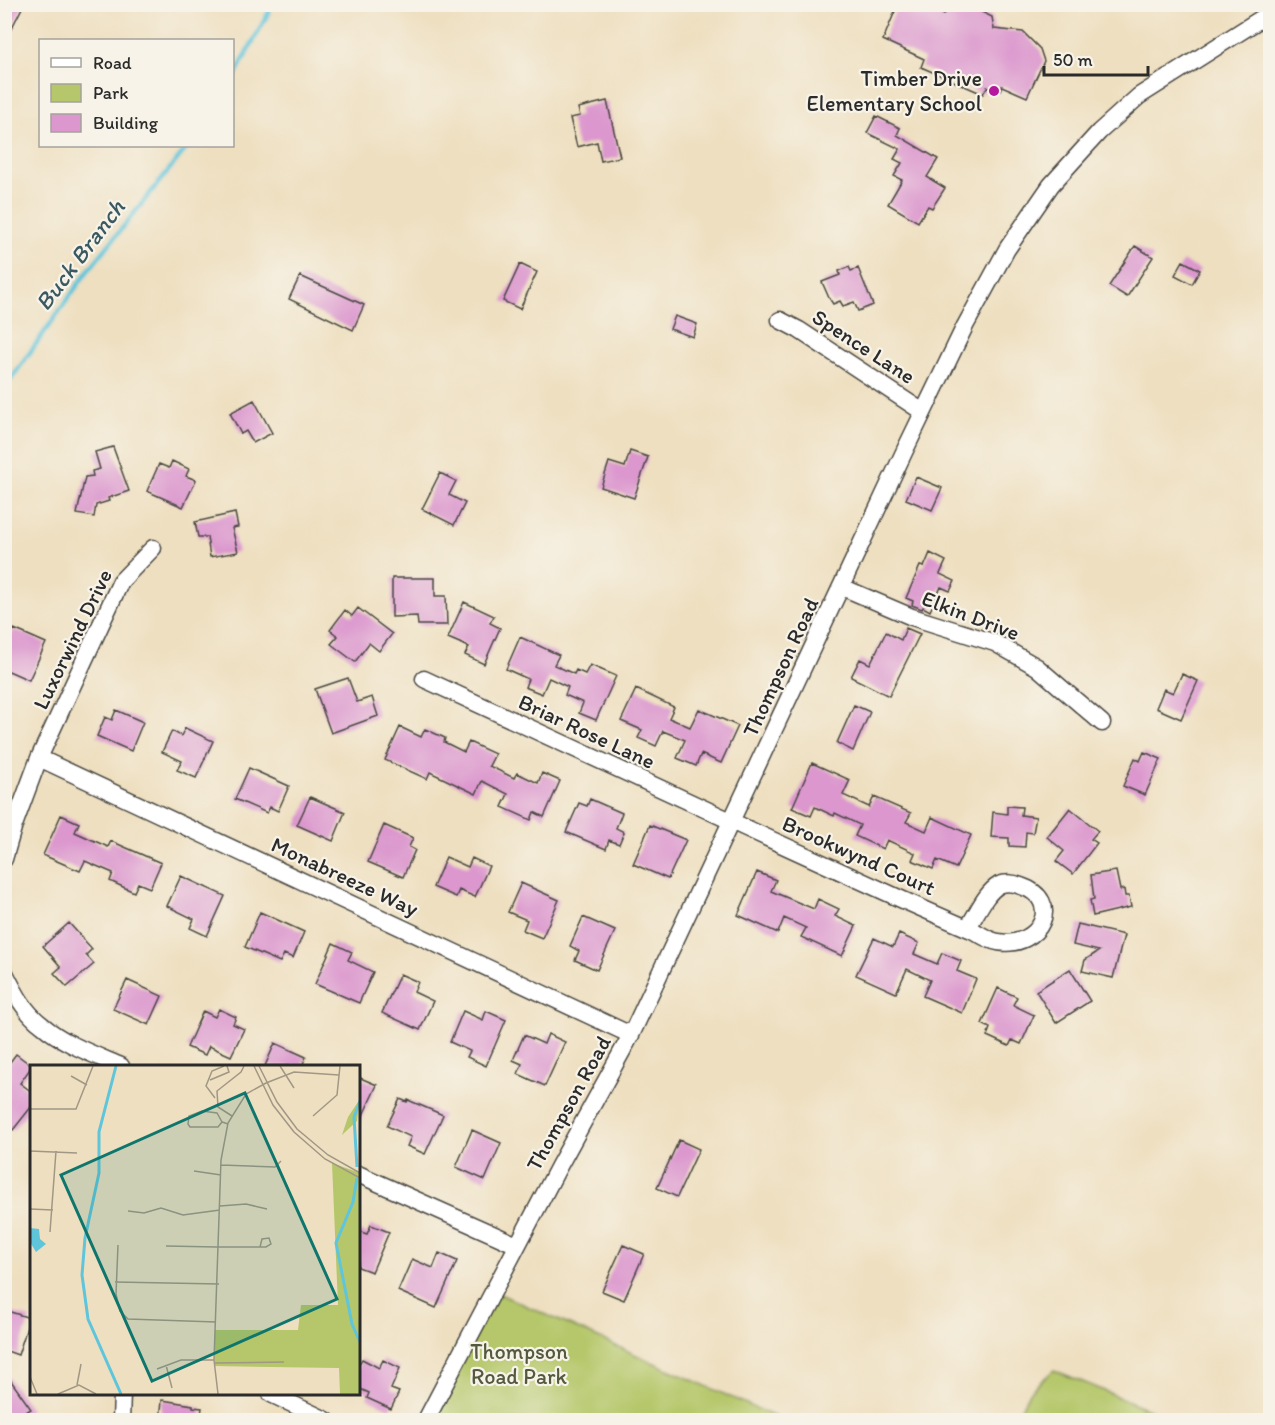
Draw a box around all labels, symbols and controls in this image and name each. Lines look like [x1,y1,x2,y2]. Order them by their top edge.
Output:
legend [39,39,234,147]
scale bar [1044,39,1148,77]
text: 50 m [1053,49,1093,71]
text: Road [93,52,132,74]
place label: Timber Drive Elementary School [807,65,982,117]
text: Park [93,82,128,104]
marker: Timber Drive Elementary School [987,84,1001,98]
text: Building [93,112,159,134]
water label: Buck Branch [28,193,131,316]
street label: Spence Lane [807,303,920,390]
street label: Luxorwind Drive [27,565,118,714]
street label: Elkin Drive [918,585,1023,646]
street label: Thompson Road [736,593,824,741]
street label: Briar Rose Lane [514,688,659,775]
street label: Brookwynd Court [778,810,940,901]
street label: Monabreeze Way [267,831,423,923]
street label: Thompson Road [520,1031,617,1176]
inset map [30,1065,360,1395]
park label: Thompson Road Park [470,1338,568,1390]

